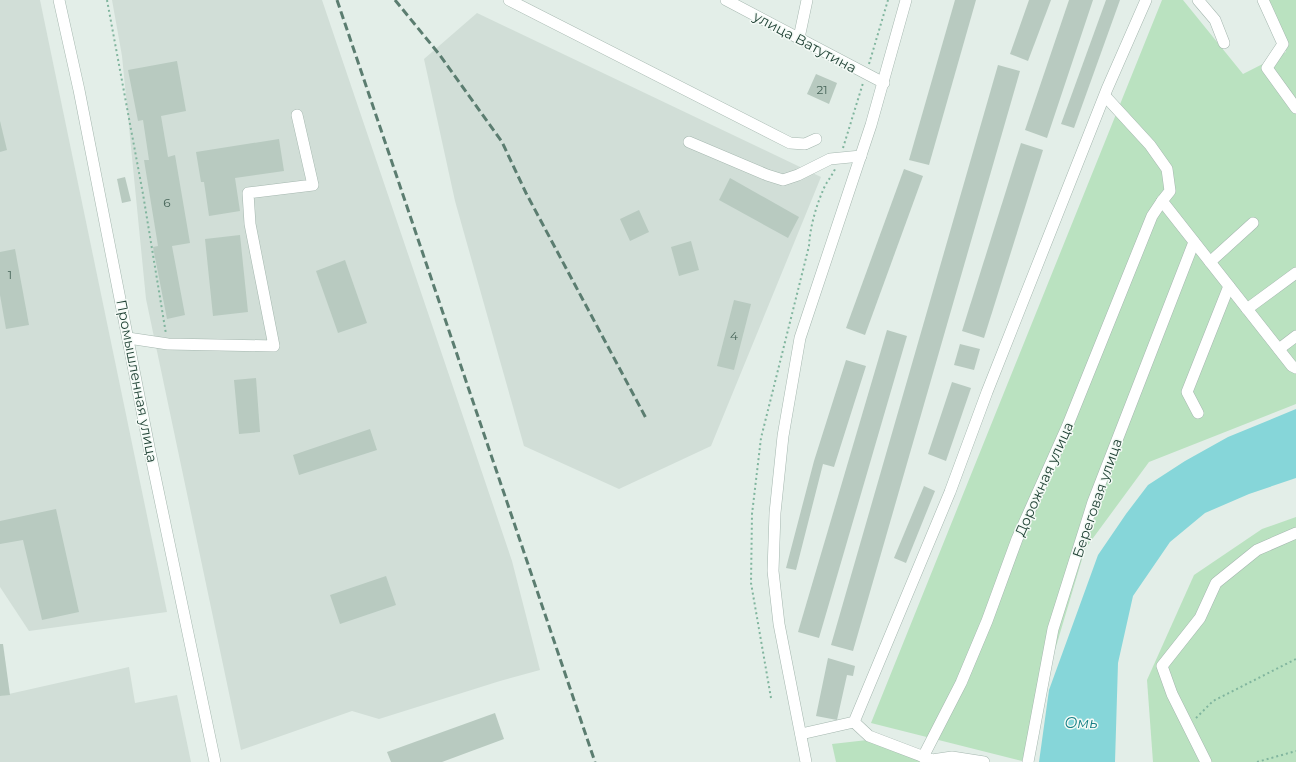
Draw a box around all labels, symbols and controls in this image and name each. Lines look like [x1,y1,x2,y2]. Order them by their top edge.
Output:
street label: улица Ватутина [749,7,860,77]
house number: 21 [816,82,828,97]
house number: 6 [163,195,171,210]
house number: 1 [8,267,12,282]
street label: Промышленная улица [112,298,162,464]
house number: 4 [730,328,738,343]
street label: Дорожная улица [1011,419,1077,539]
street label: Береговая улица [1068,436,1126,560]
water label: Омь [1064,713,1098,732]

